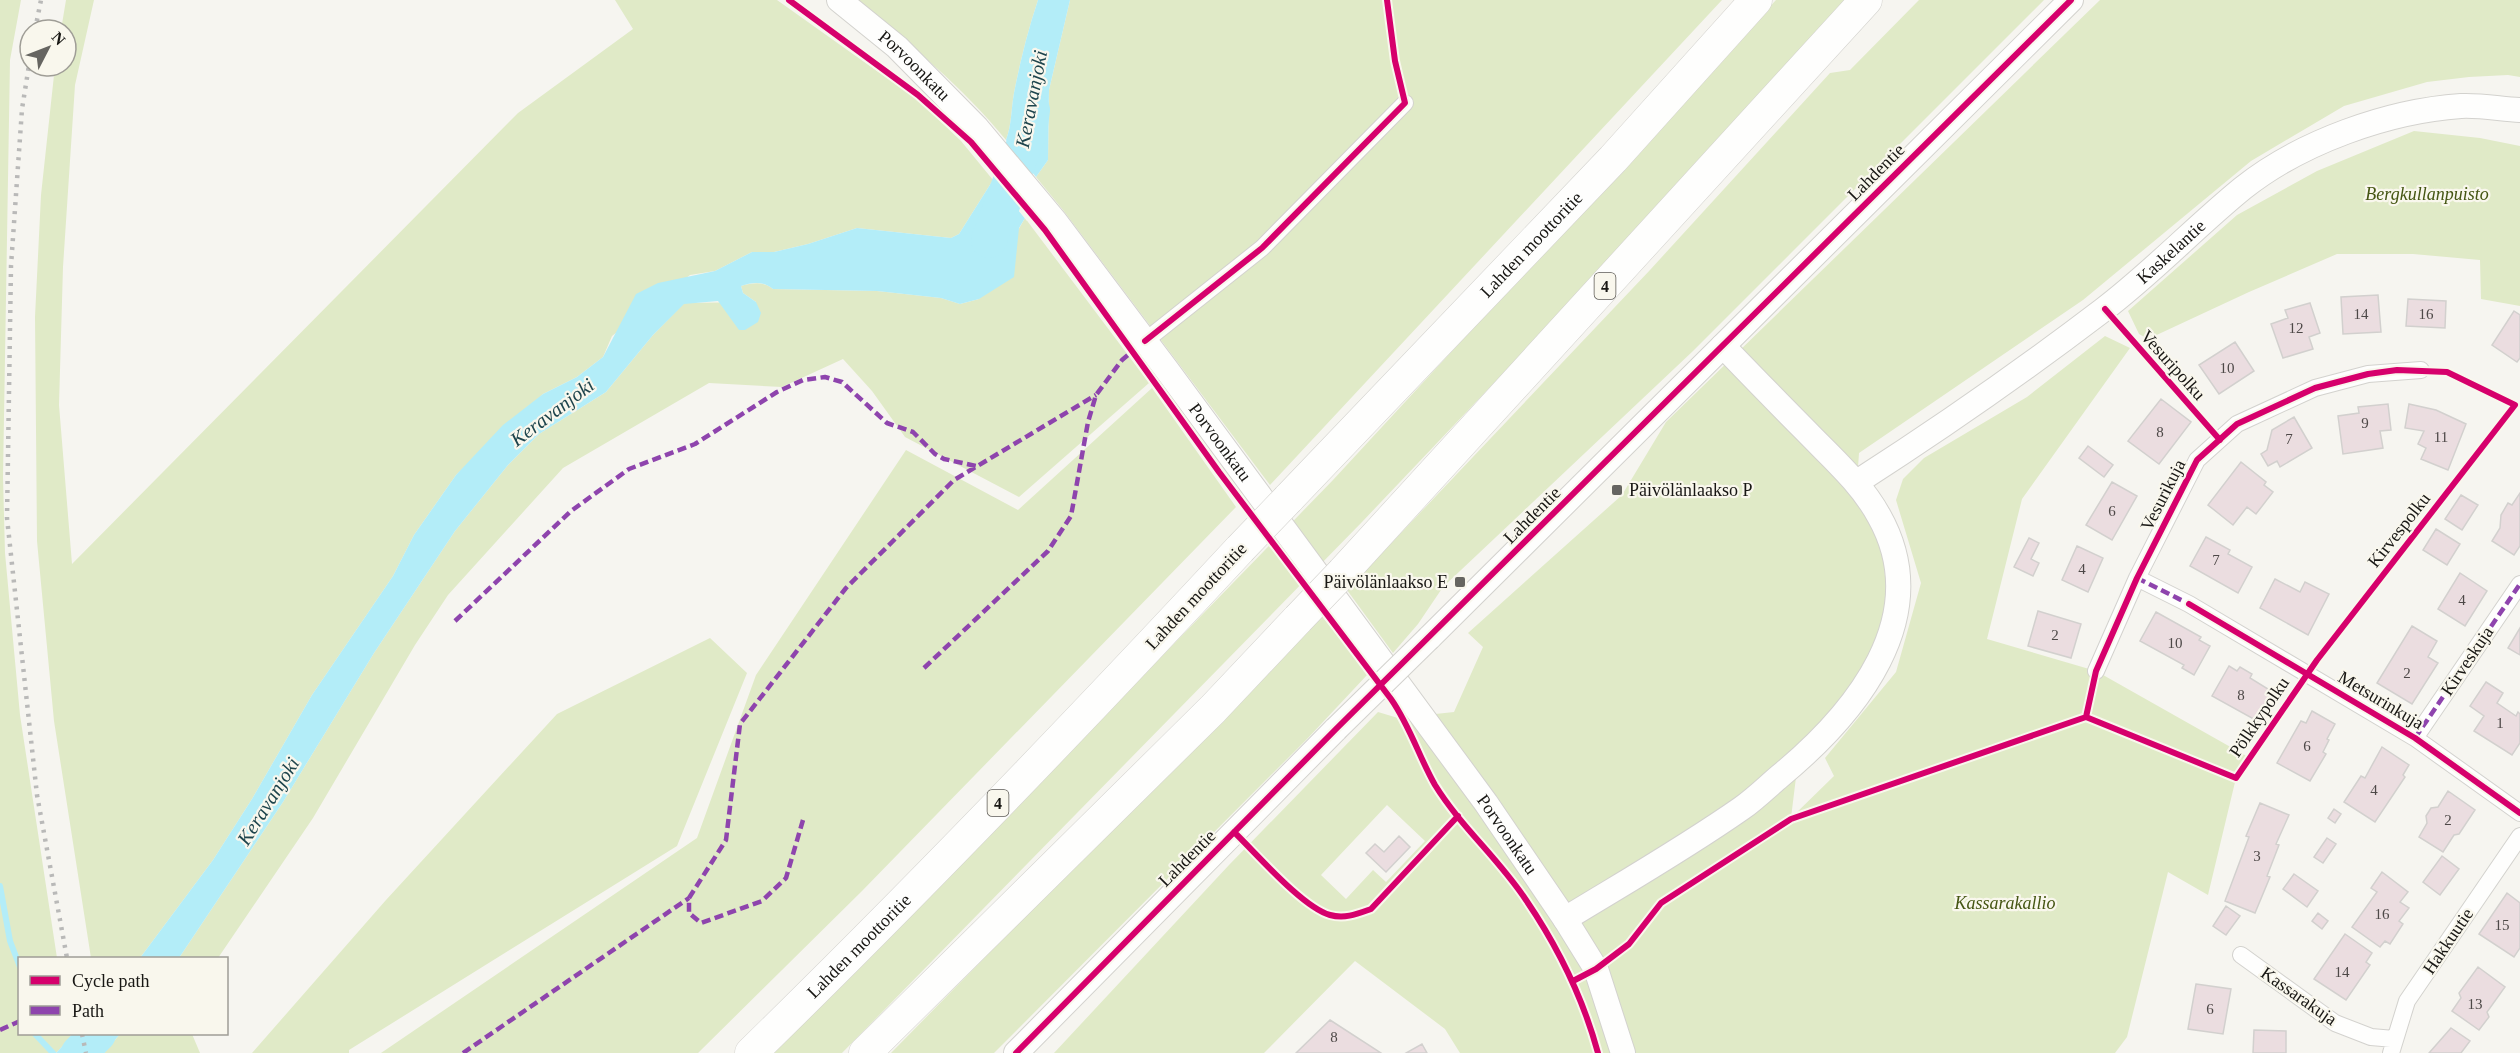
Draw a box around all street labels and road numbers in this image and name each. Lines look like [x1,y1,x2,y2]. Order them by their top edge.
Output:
street label: Porvoonkatu [875,26,954,105]
street label: Lahdentie [1843,139,1909,205]
street label: Lahden moottoritie [1476,188,1586,302]
street label: Kaskelantie [2133,216,2209,288]
road number: 4 [1594,273,1616,299]
street label: Vesuripolku [2136,326,2210,404]
street label: Porvoonkatu [1185,399,1256,485]
street label: Vesurikuja [2137,456,2189,534]
street label: Lahdentie [1499,482,1565,548]
street label: Kirvespolku [2364,489,2434,571]
street label: Lahden moottoritie [1141,539,1251,653]
street label: Kirveskuja [2437,623,2497,699]
street label: Metsurinkuja [2335,667,2427,733]
street label: Pölkkypolku [2225,673,2293,761]
road number: 4 [988,790,1008,816]
street label: Porvoonkatu [1473,791,1542,878]
street label: Lahdentie [1154,825,1220,891]
street label: Lahden moottoritie [803,890,915,1002]
street label: Hakkuutie [2419,904,2477,978]
street label: Kassarakuja [2257,963,2341,1029]

